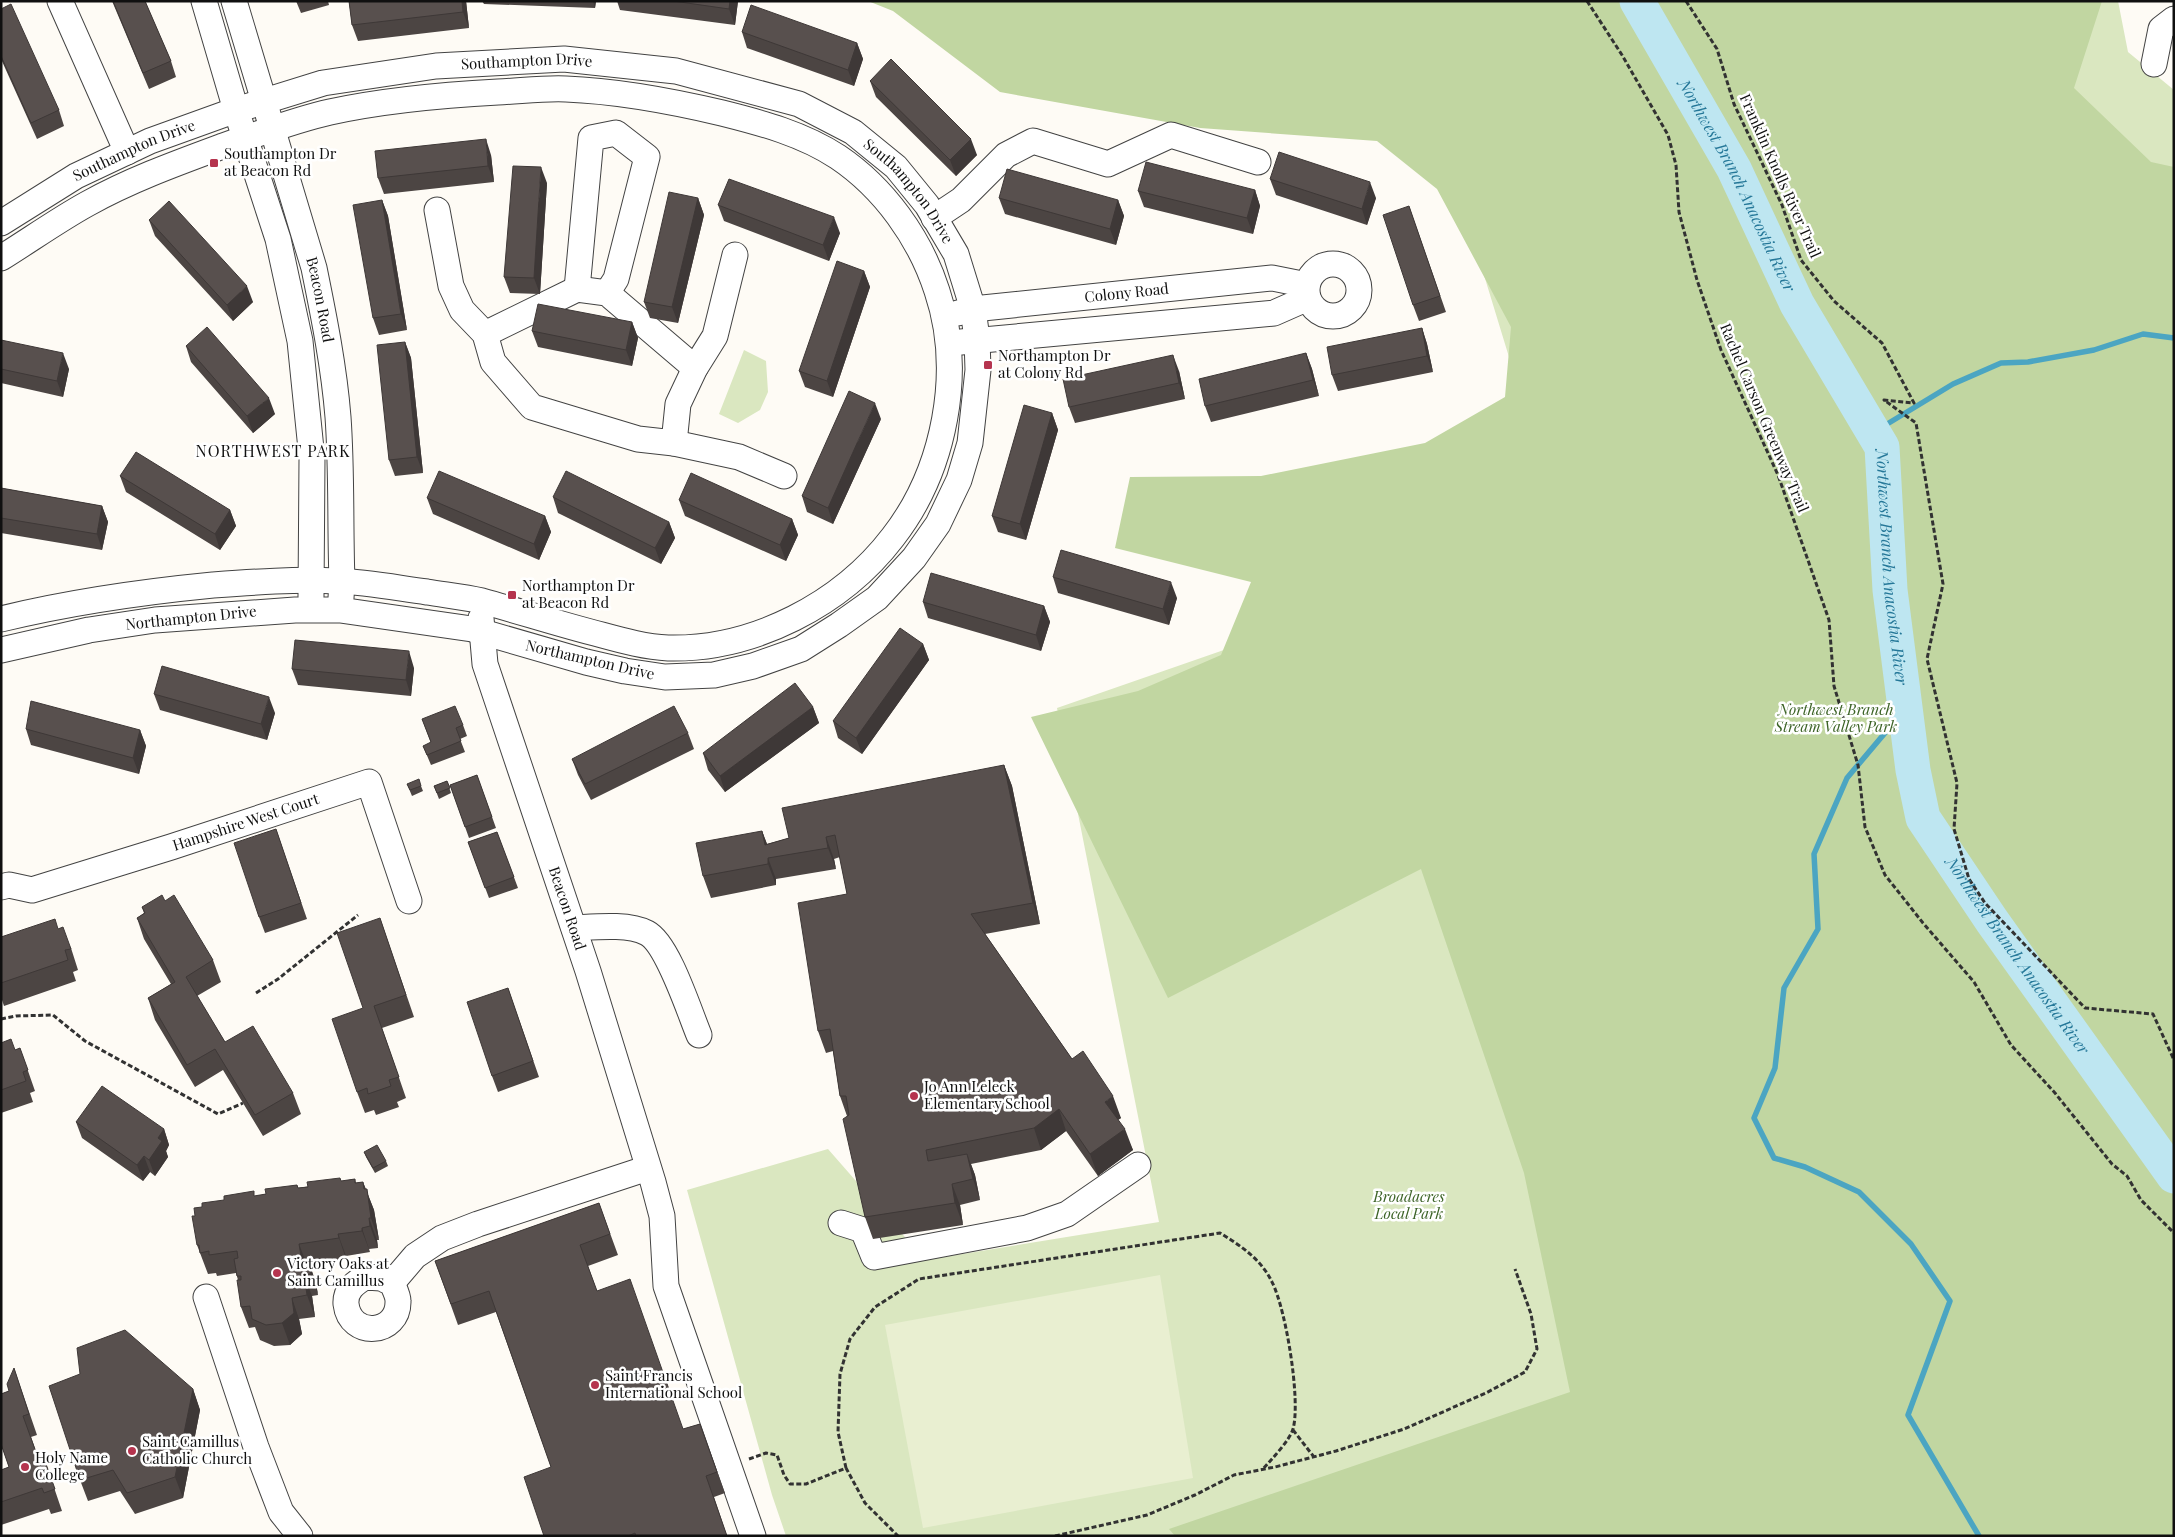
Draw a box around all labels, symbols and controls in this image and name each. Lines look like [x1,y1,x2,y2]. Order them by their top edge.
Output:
street label: Southampton Drive [460,48,594,74]
water label: Northwest Branch Anacostia River [1673,73,1801,296]
street label: Franklin Knolls River Trail [1736,90,1826,261]
street label: Southampton Drive [69,115,198,185]
street label: Southampton Drive [860,134,958,247]
place label: Southampton Dr at Beacon Rd [224,143,337,180]
marker: Southampton Dr at Beacon Rd [208,157,220,169]
street label: Beacon Road [302,254,339,344]
street label: Colony Road [1083,278,1170,306]
street label: Rachel Carson Greenway Trail [1716,320,1814,515]
place label: Northampton Dr at Colony Rd [998,345,1111,382]
marker: Northampton Dr at Colony Rd [982,359,994,371]
district label: NORTHWEST PARK [196,440,350,461]
water label: Northwest Branch Anacostia River [1872,447,1913,687]
place label: Northampton Dr at Beacon Rd [522,575,635,612]
marker: Northampton Dr at Beacon Rd [506,589,518,601]
street label: Northampton Drive [124,600,257,634]
street label: Northampton Drive [524,634,657,684]
park label: Northwest Branch Stream Valley Park [1774,699,1898,736]
street label: Hampshire West Court [170,788,322,855]
water label: Northwest Branch Anacostia River [1941,851,2095,1059]
street label: Beacon Road [545,864,591,953]
place label: Jo Ann Leleck Elementary School [923,1076,1050,1113]
marker: Jo Ann Leleck Elementary School [908,1090,920,1102]
park label: Broadacres Local Park [1372,1186,1445,1223]
place label: Victory Oaks at Saint Camillus [286,1253,390,1290]
marker: Victory Oaks at Saint Camillus [271,1267,283,1279]
place label: Saint Francis International School [605,1365,742,1402]
marker: Saint Francis International School [589,1379,601,1391]
place label: Saint Camillus Catholic Church [142,1431,252,1468]
marker: Saint Camillus Catholic Church [126,1445,138,1457]
place label: Holy Name College [35,1447,108,1484]
marker: Holy Name College [19,1461,31,1473]

